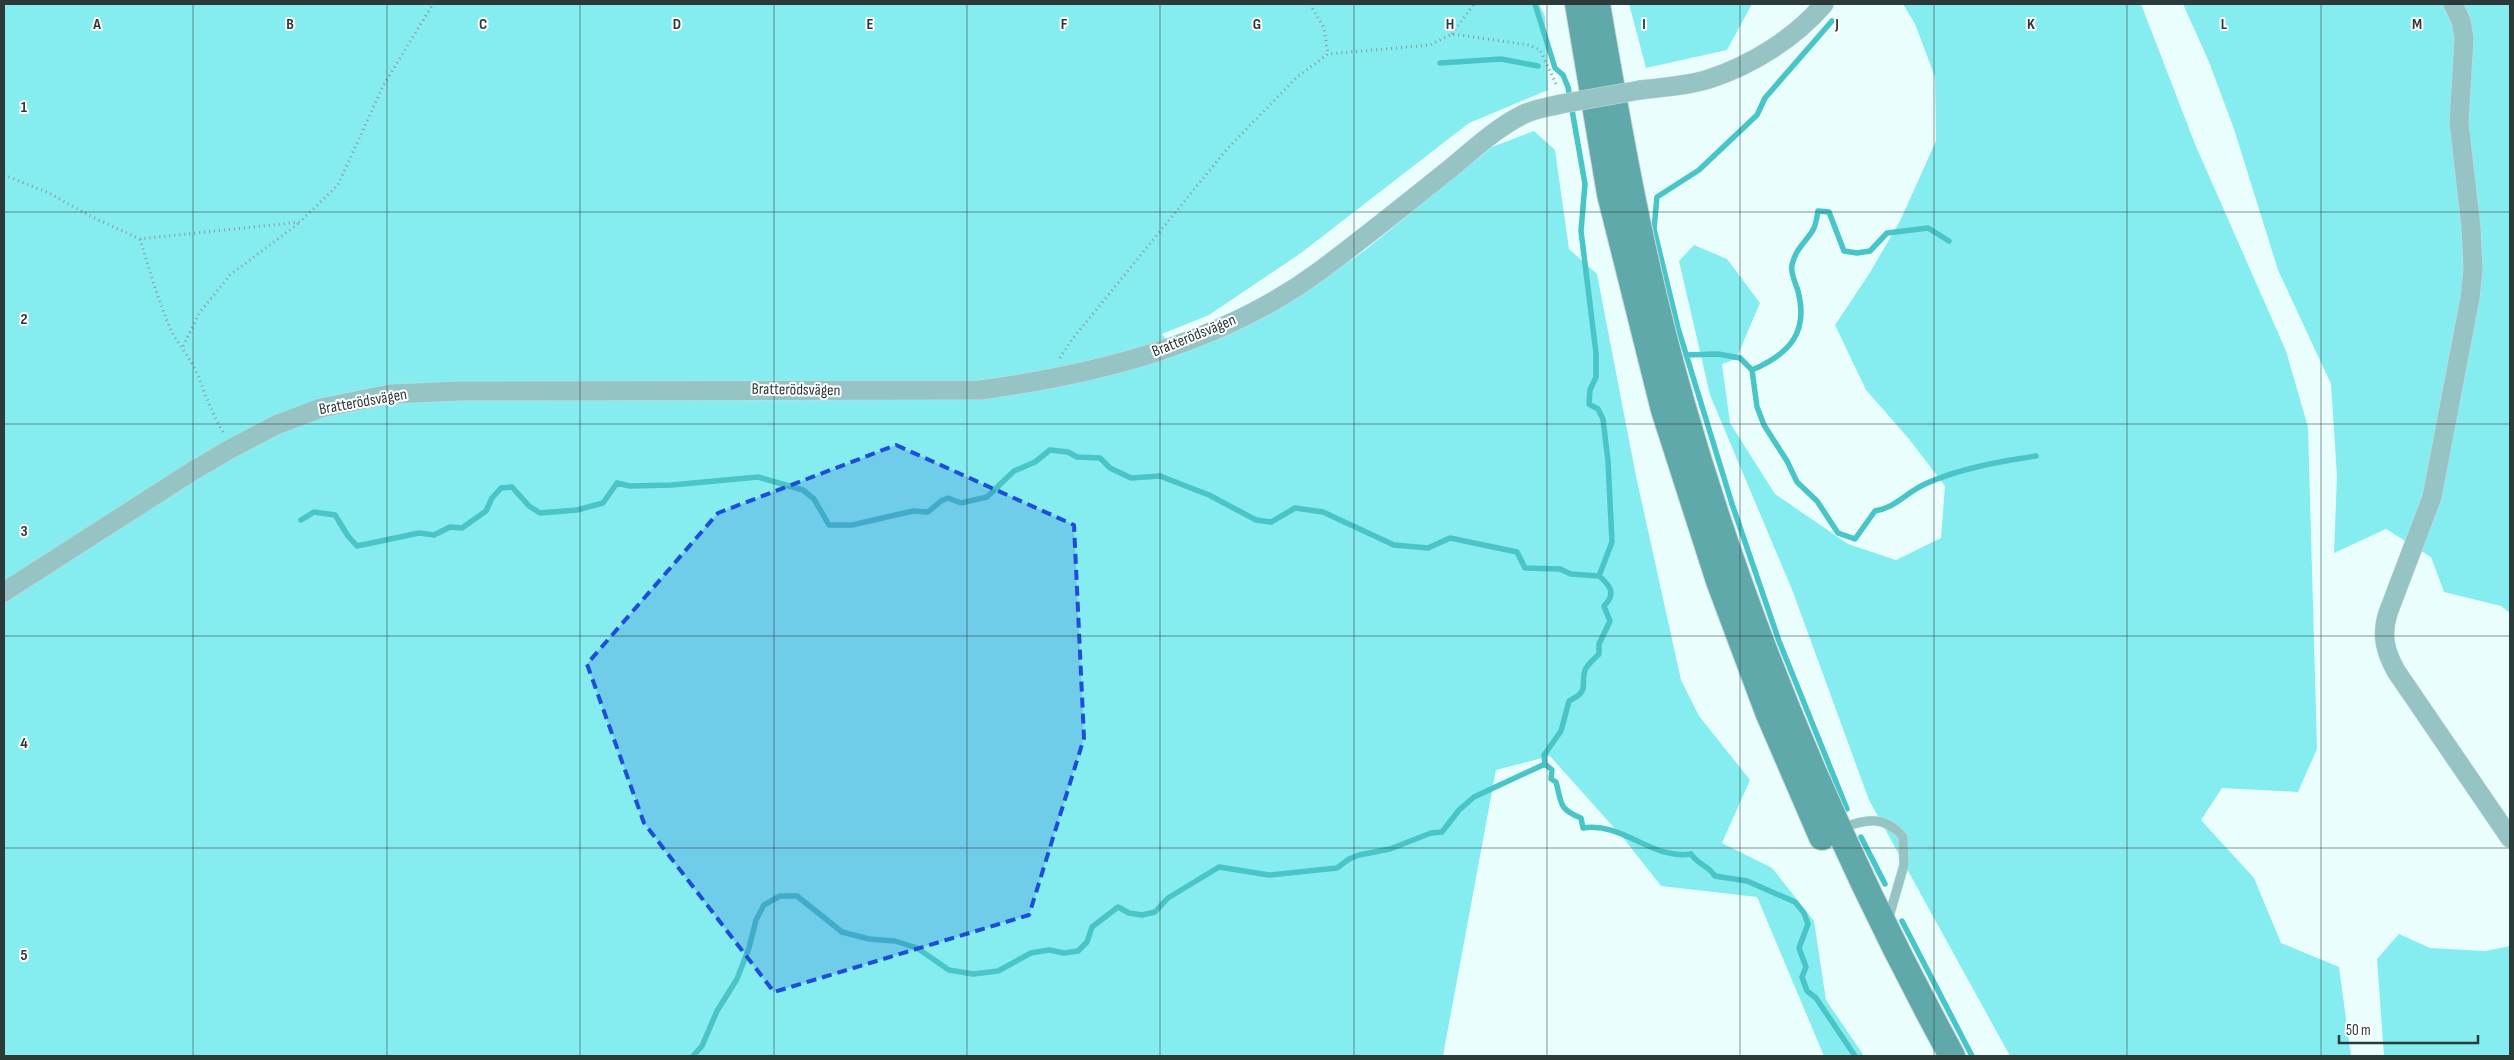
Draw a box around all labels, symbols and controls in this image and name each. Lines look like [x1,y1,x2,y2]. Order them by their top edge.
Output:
text: A [92,15,101,34]
text: B [286,15,294,34]
text: C [479,15,487,34]
text: D [673,15,681,34]
text: E [867,15,874,34]
text: F [1061,15,1068,34]
text: G [1253,15,1261,34]
text: H [1446,15,1454,34]
text: I [1642,15,1646,34]
text: J [1834,15,1839,34]
text: K [2027,15,2035,34]
text: L [2221,15,2228,34]
text: M [2412,15,2422,34]
text: 1 [21,98,28,117]
text: 2 [20,310,28,329]
street label: Bratterödsvägen [1149,311,1239,361]
street label: Bratterödsvägen [751,380,841,400]
street label: Bratterödsvägen [318,385,408,419]
text: 3 [20,522,28,541]
text: 4 [20,734,28,753]
text: 5 [20,946,28,965]
scale bar [2339,1012,2478,1044]
text: 50 m [2346,1021,2371,1040]

